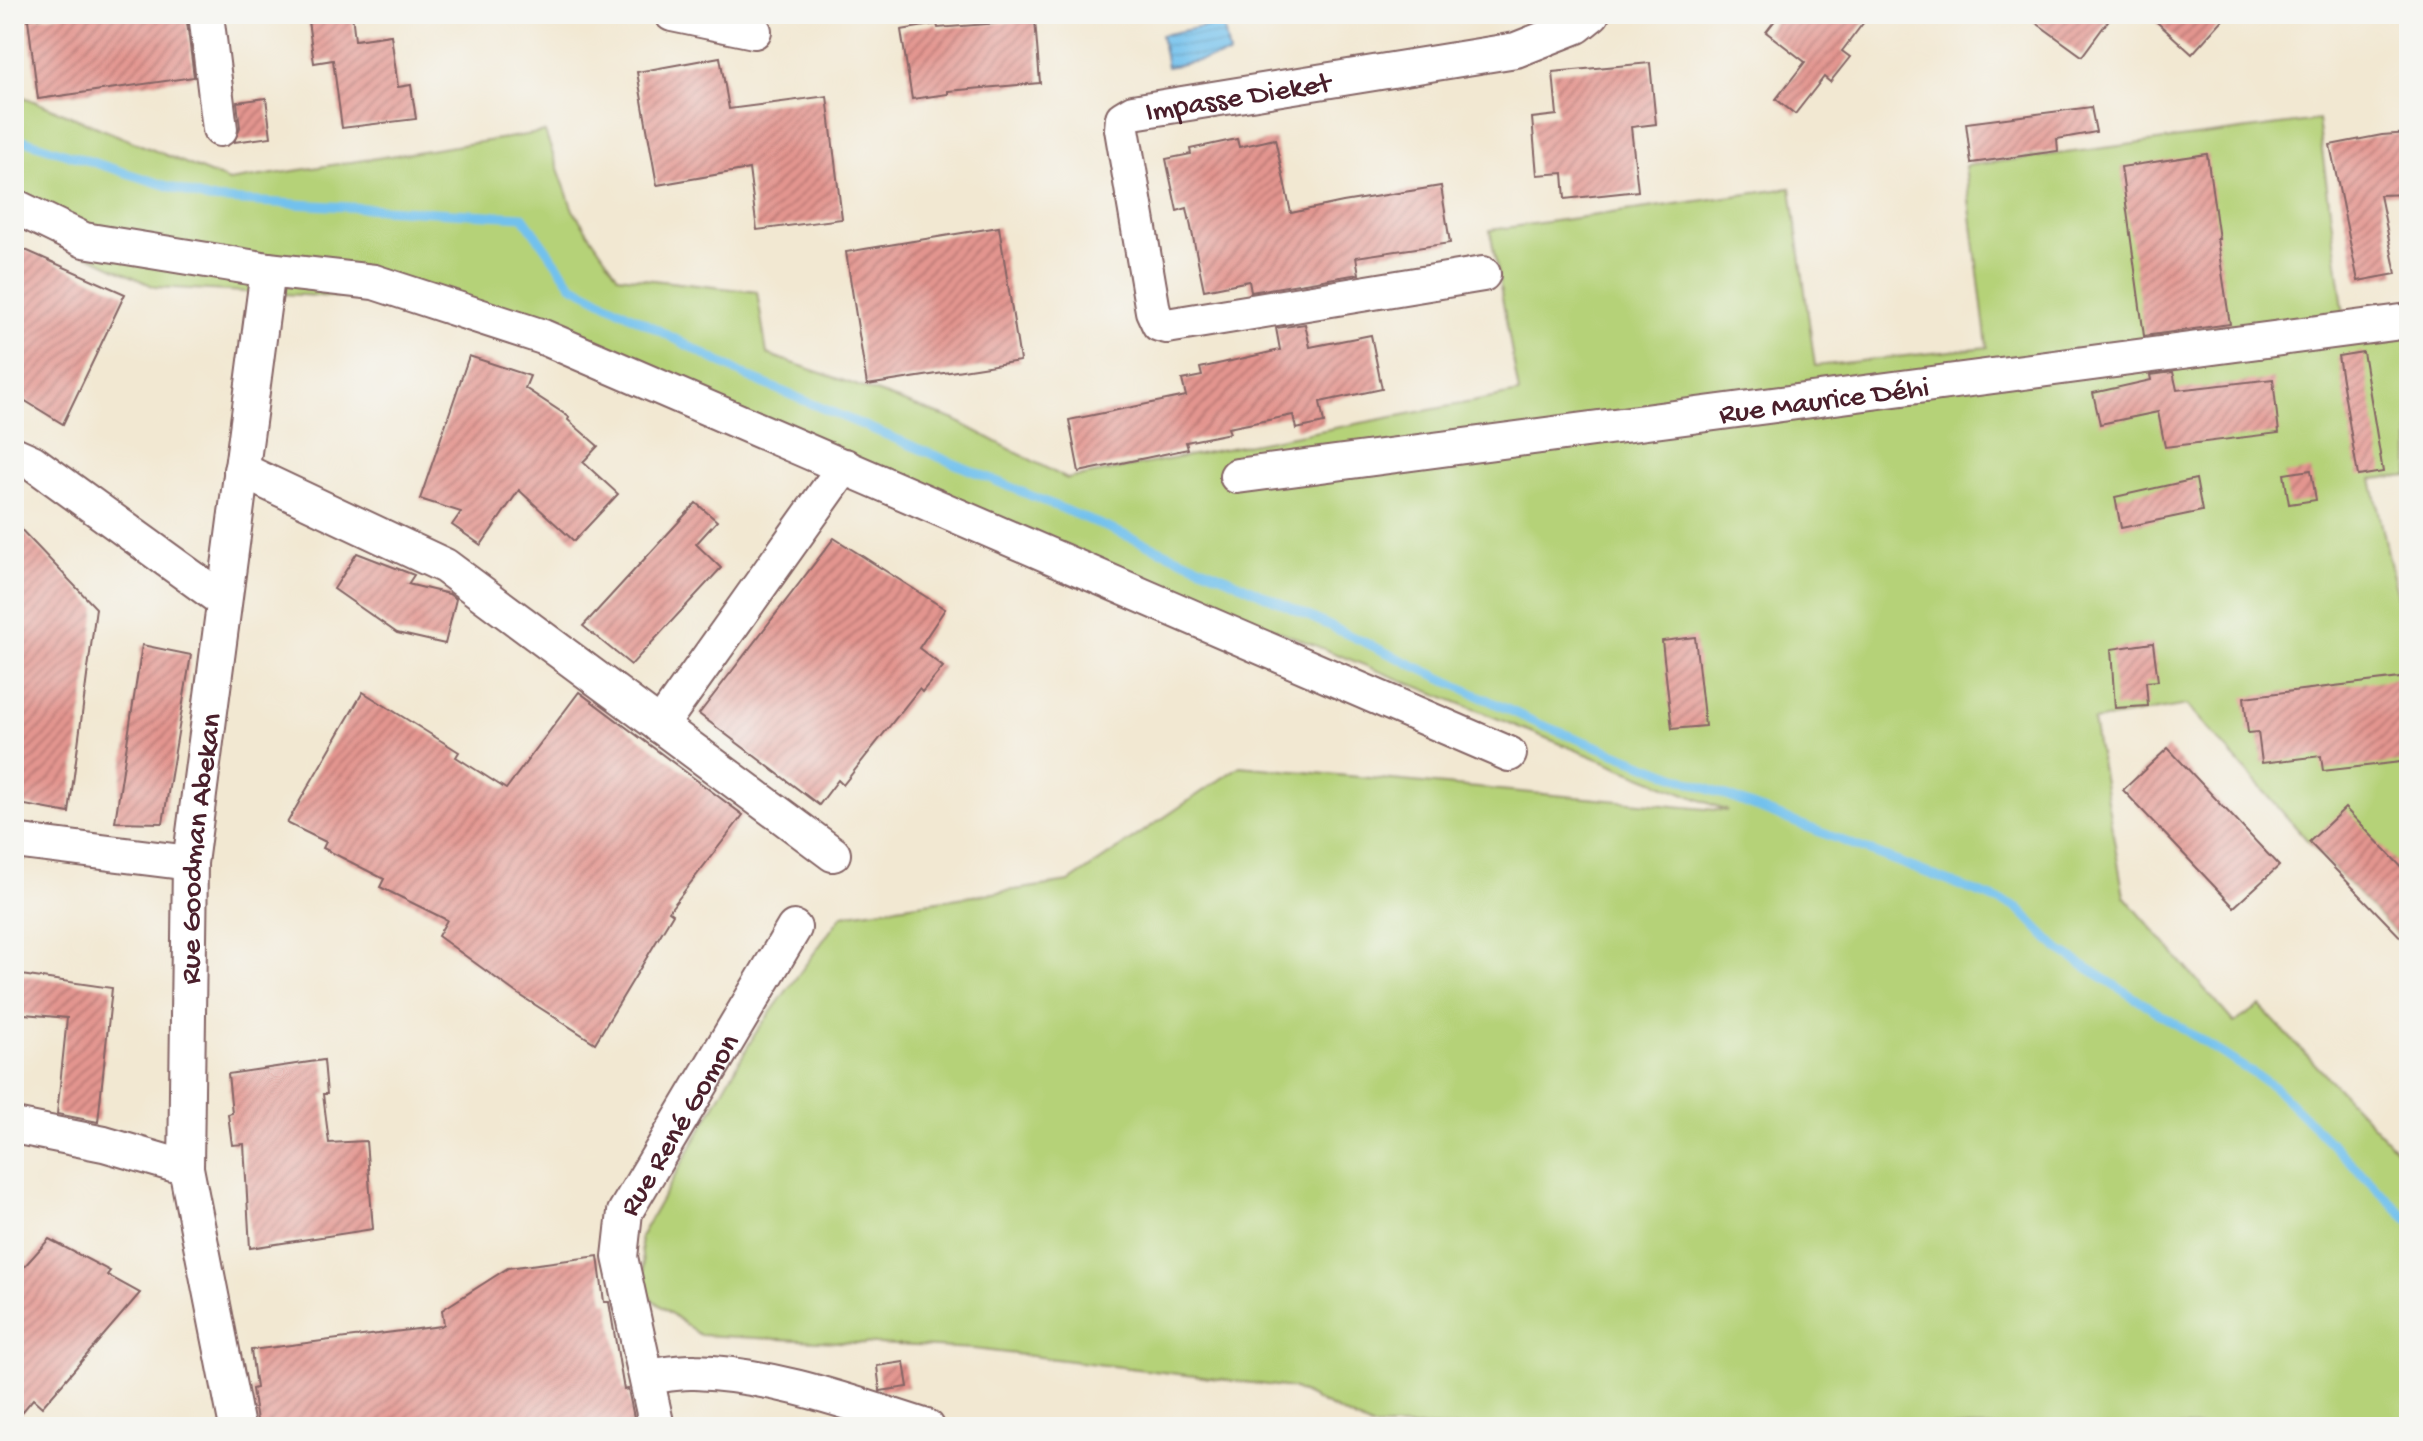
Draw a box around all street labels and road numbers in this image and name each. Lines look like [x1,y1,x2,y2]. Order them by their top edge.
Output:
street label: Impasse Dieket [1143,67,1336,132]
street label: Rue Maurice Déhi [1717,372,1932,434]
street label: Rue Goodman Abekan [175,711,232,985]
street label: Rue René Gomon [614,1028,749,1224]

